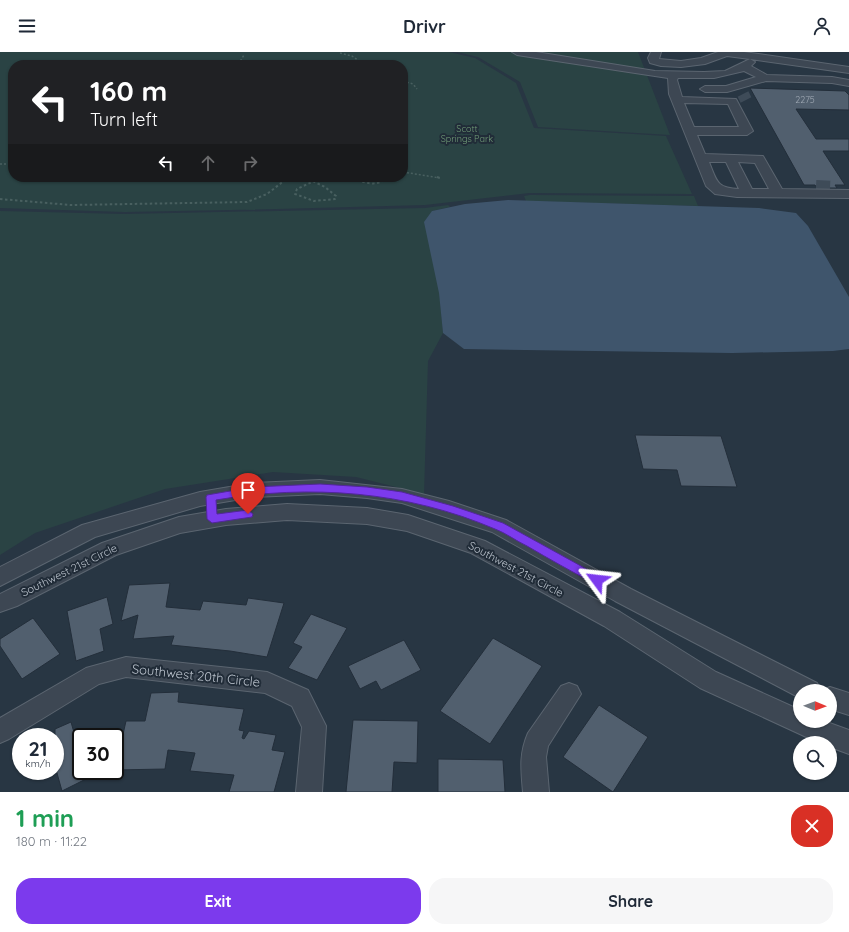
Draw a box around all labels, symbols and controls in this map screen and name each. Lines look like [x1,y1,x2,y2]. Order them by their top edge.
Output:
icon: menu [16,15,38,37]
text: Drivr [403,15,446,38]
icon: person [811,15,833,37]
text: 160 m [90,73,167,108]
icon: left [24,76,76,128]
house number: 2275 [795,94,815,105]
text: Turn left [90,108,158,131]
park label: Scott Springs Park [441,123,493,144]
icon: left [155,152,177,174]
icon: ahead [197,152,219,174]
icon: right [239,152,261,174]
pin [231,473,265,514]
icon: arrive [237,479,259,501]
street label: Southwest 21st Circle [466,538,566,600]
street label: Southwest 21st Circle [19,541,119,599]
position arrow [576,559,618,601]
street label: Southwest 20th Circle [131,660,261,690]
north arrow [793,684,837,728]
map controls [793,684,837,780]
speed limit sign: 30 [72,728,124,780]
text: 21 [28,736,48,761]
button: search [793,736,837,780]
text: km/h [25,757,51,770]
text: 1 min [16,803,74,833]
button: close [791,805,833,847]
text: 180 m · 11:22 [16,833,87,849]
button: Exit [16,878,421,924]
button: Share [429,878,833,924]

